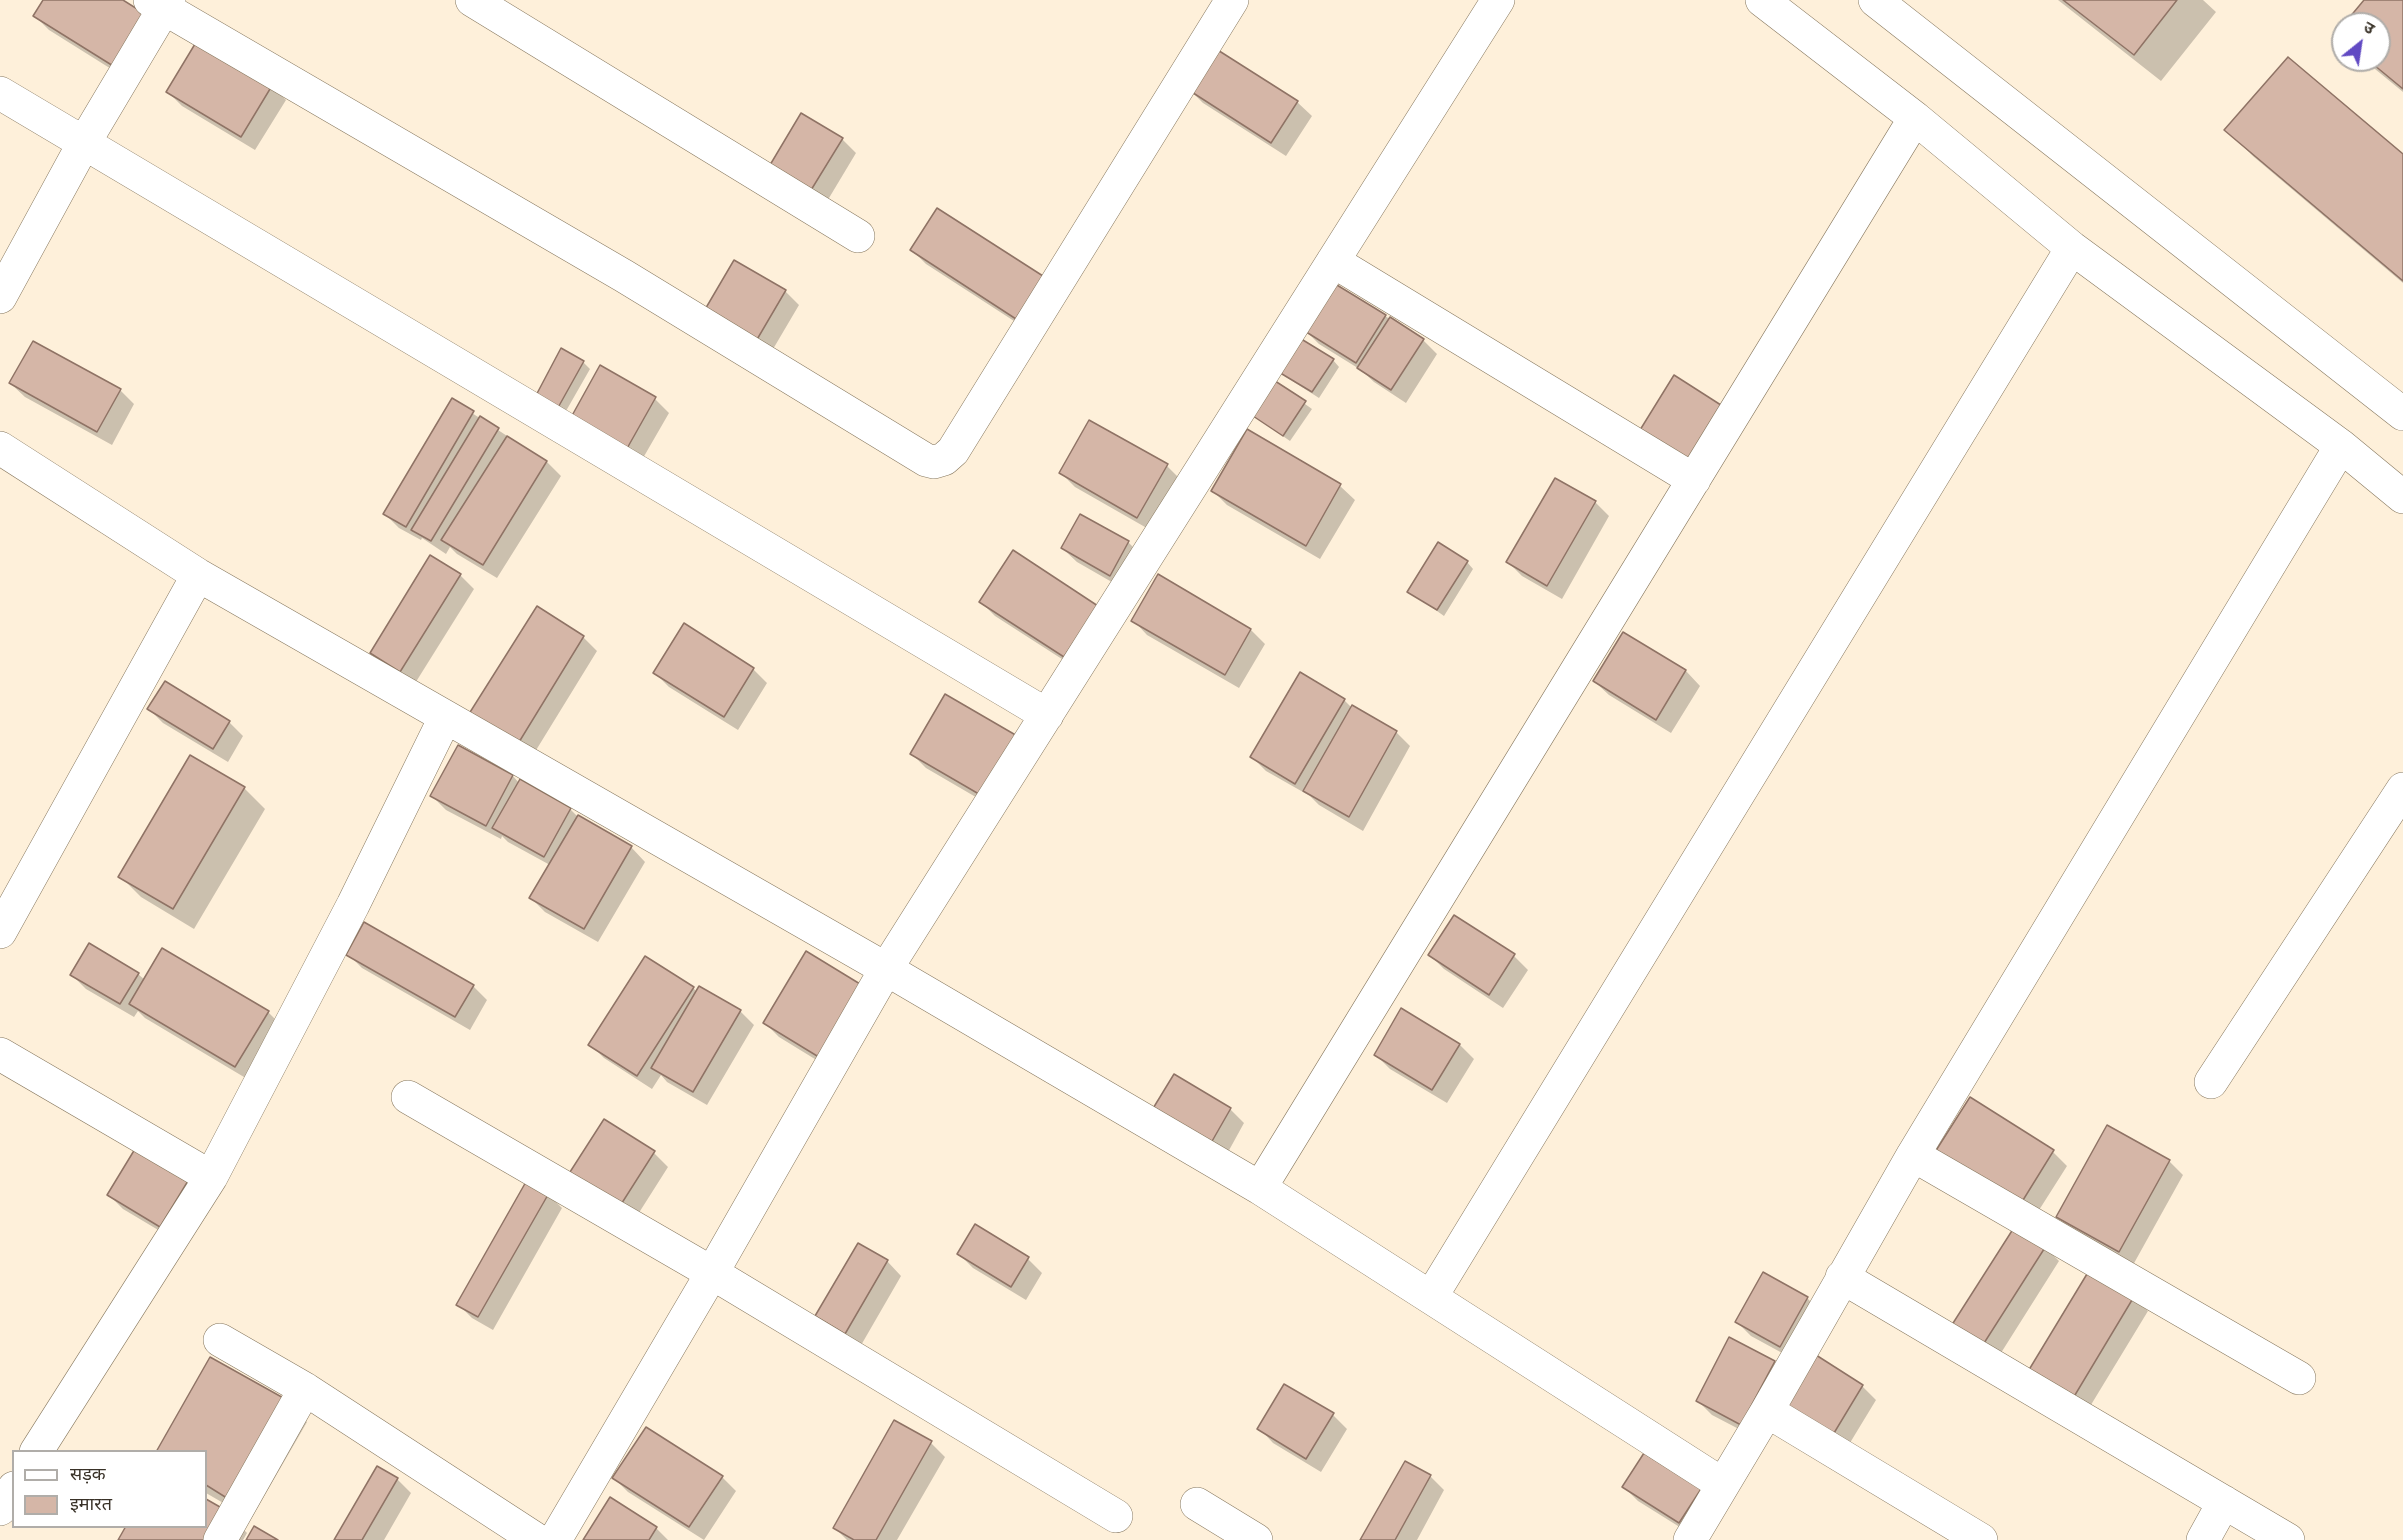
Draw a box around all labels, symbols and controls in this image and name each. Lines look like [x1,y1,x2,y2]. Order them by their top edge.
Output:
north arrow [2331,12,2391,72]
text: उ [2360,17,2378,38]
legend [12,1450,207,1528]
text: सड़क [70,1463,106,1485]
text: इमारत [70,1493,112,1515]

